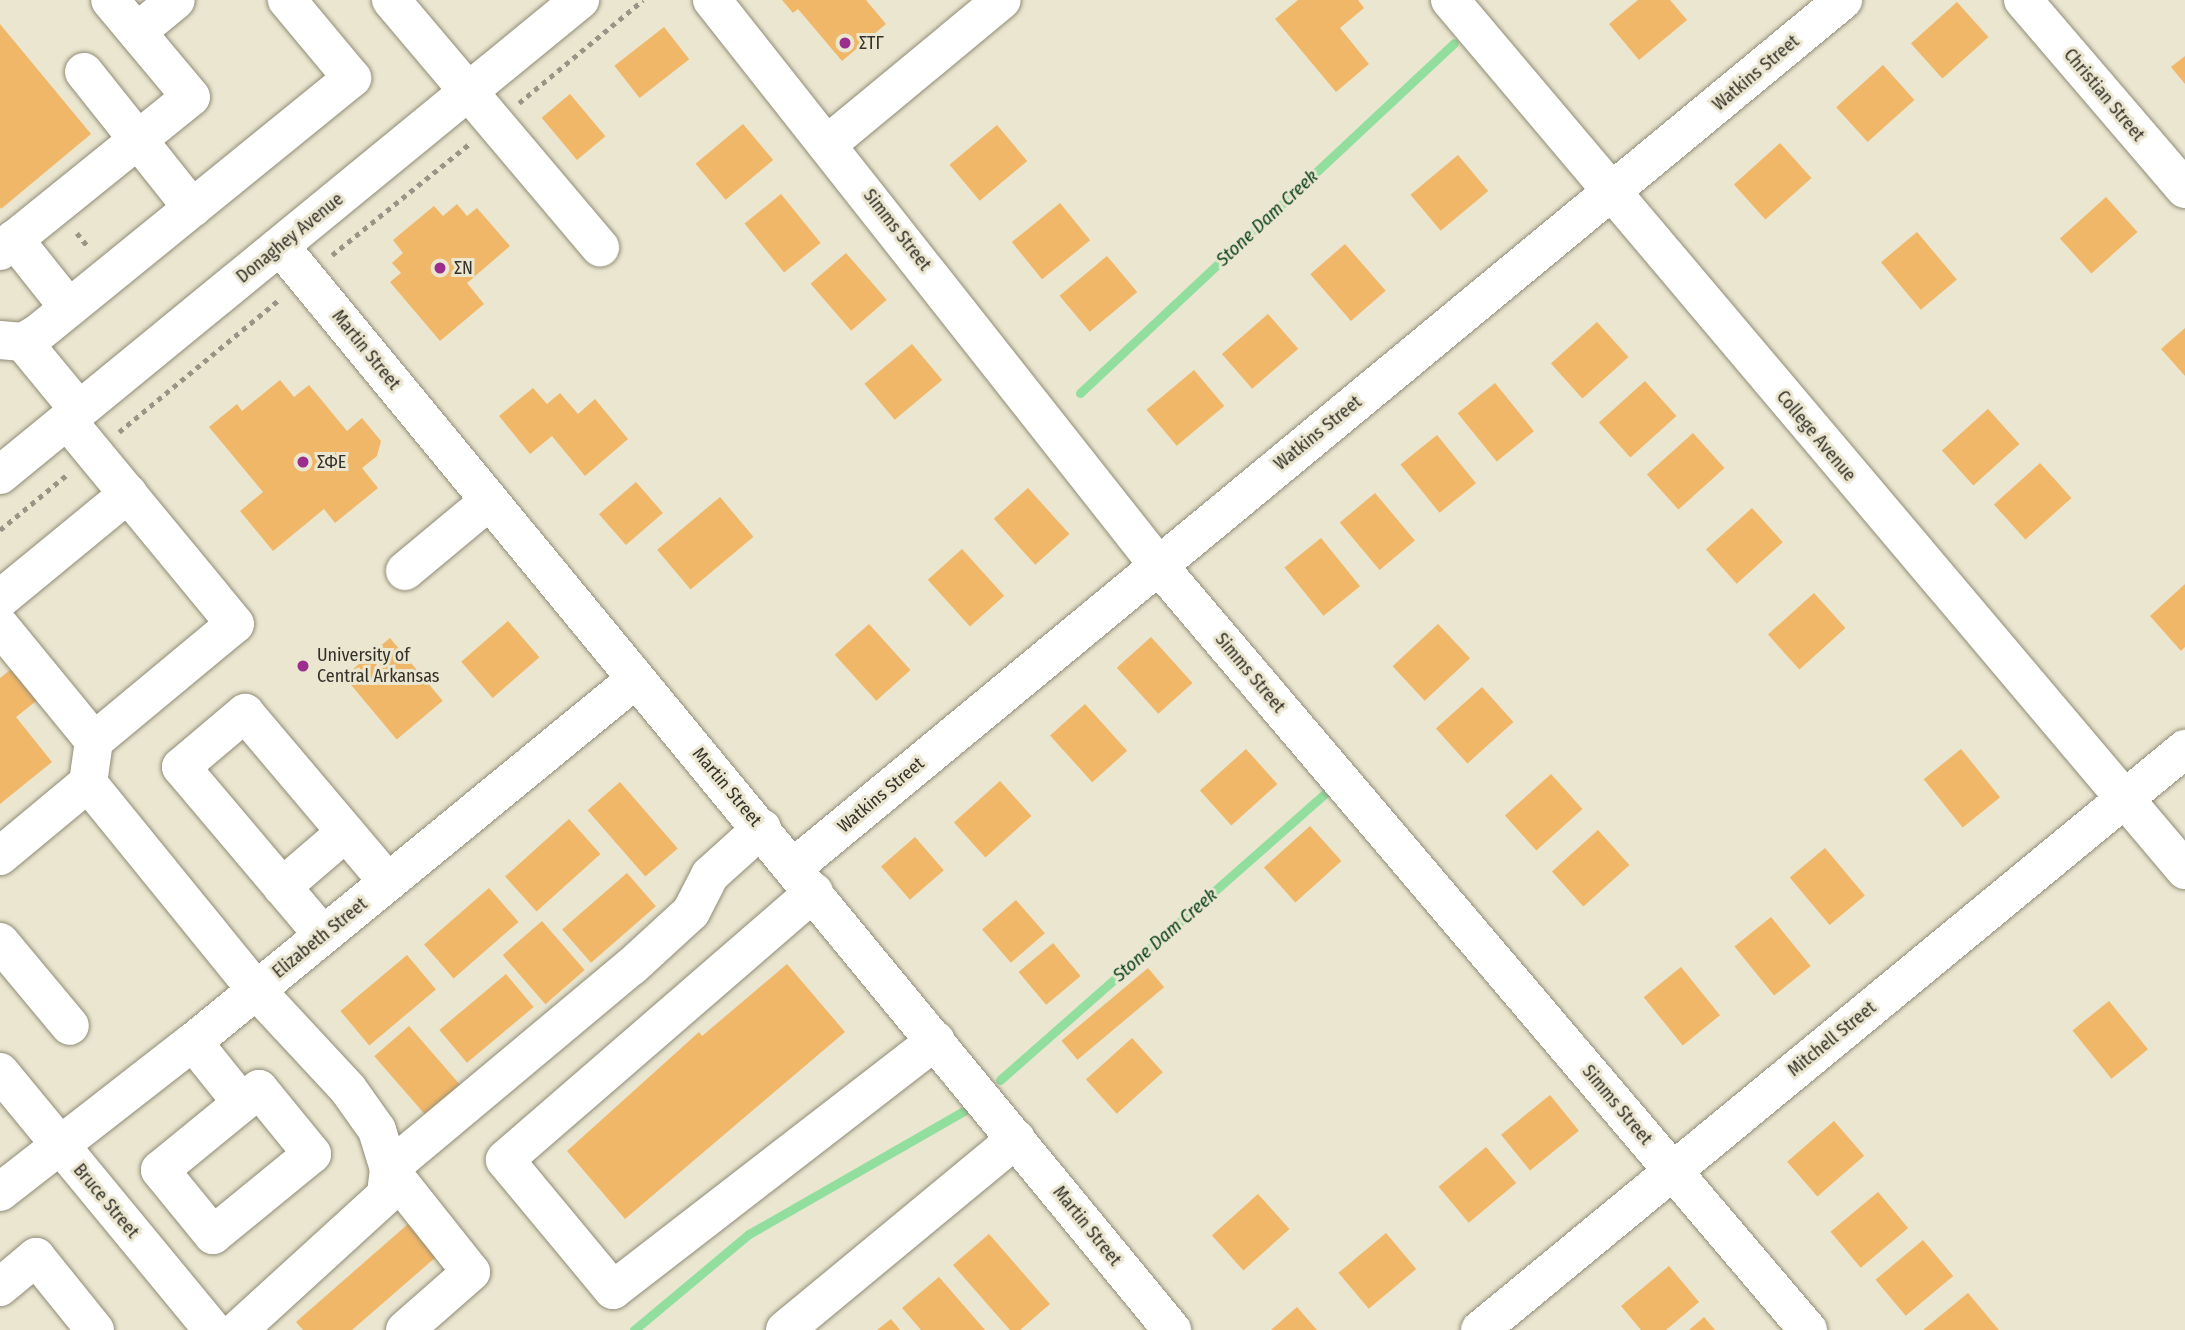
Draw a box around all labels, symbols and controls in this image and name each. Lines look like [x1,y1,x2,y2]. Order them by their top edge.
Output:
street label: Watkins Street [1708,31,1804,115]
place label: ΣΤΓ [859,32,884,54]
marker: ΣΤΓ [837,35,853,51]
street label: Christian Street [2059,44,2149,146]
water label: Stone Dam Creek [1211,165,1323,271]
street label: Simms Street [859,185,935,275]
street label: Donaghey Avenue [232,188,348,288]
place label: ΣΝ [454,257,473,279]
marker: ΣΝ [432,260,448,276]
street label: Martin Street [327,306,405,394]
street label: College Avenue [1772,386,1860,486]
street label: Watkins Street [1270,391,1366,475]
place label: ΣΦΕ [317,451,346,473]
marker: ΣΦΕ [295,454,311,470]
street label: Simms Street [1210,629,1290,717]
place label: University of Central Arkansas [317,645,440,688]
marker: University of Central Arkansas [295,658,311,674]
street label: Martin Street [688,743,766,831]
street label: Watkins Street [833,753,929,837]
water label: Stone Dam Creek [1108,883,1222,987]
street label: Elizabeth Street [268,893,372,983]
street label: Mitchell Street [1784,997,1880,1081]
street label: Simms Street [1577,1061,1657,1149]
street label: Bruce Street [69,1159,143,1243]
street label: Martin Street [1048,1182,1126,1270]

